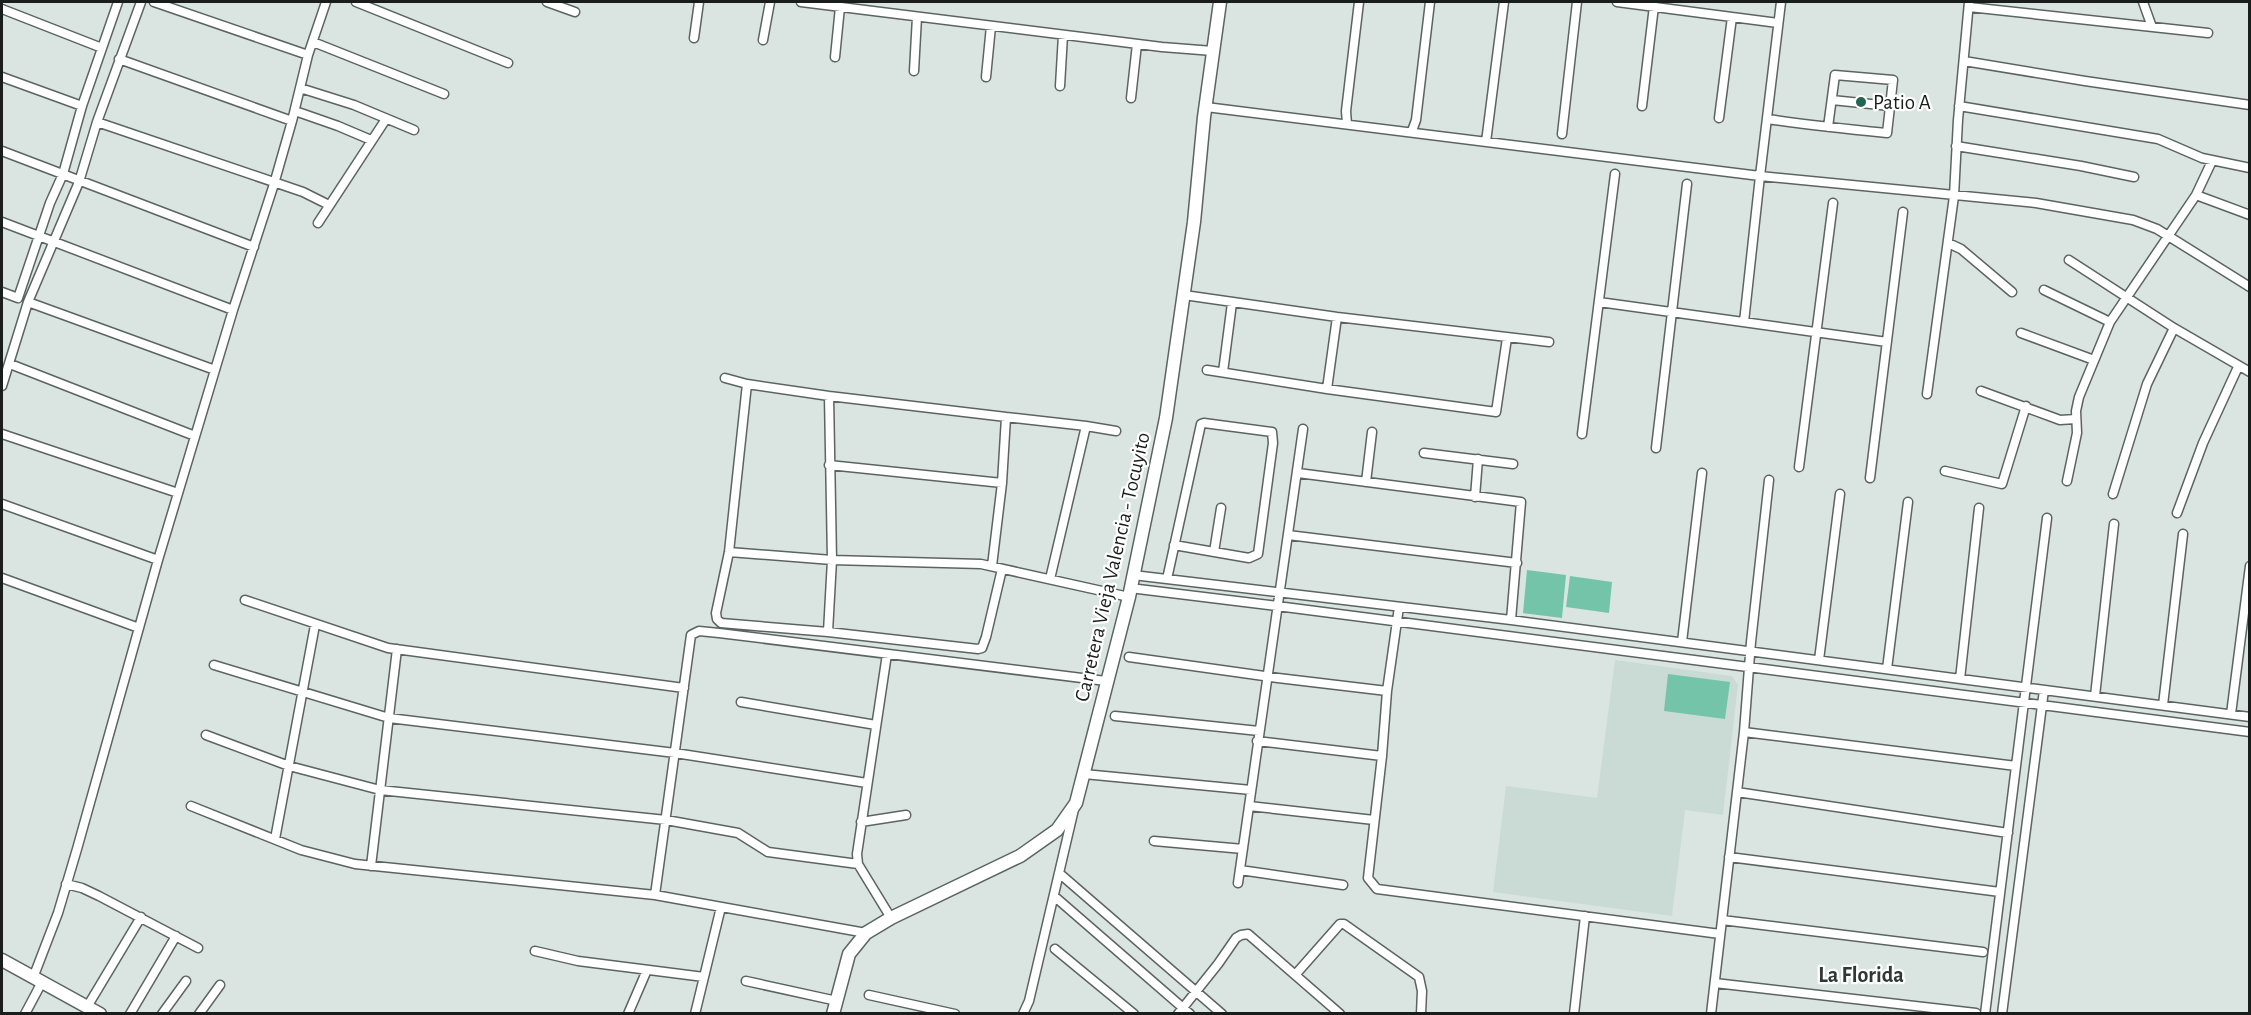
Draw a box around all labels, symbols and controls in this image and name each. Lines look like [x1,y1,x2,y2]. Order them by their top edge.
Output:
place label: Patio A [1873,92,1931,113]
marker: Patio A [1854,95,1868,109]
street label: Carretera Vieja Valencia - Tocuyito [1071,430,1154,704]
district label: La Florida [1818,964,1904,986]

